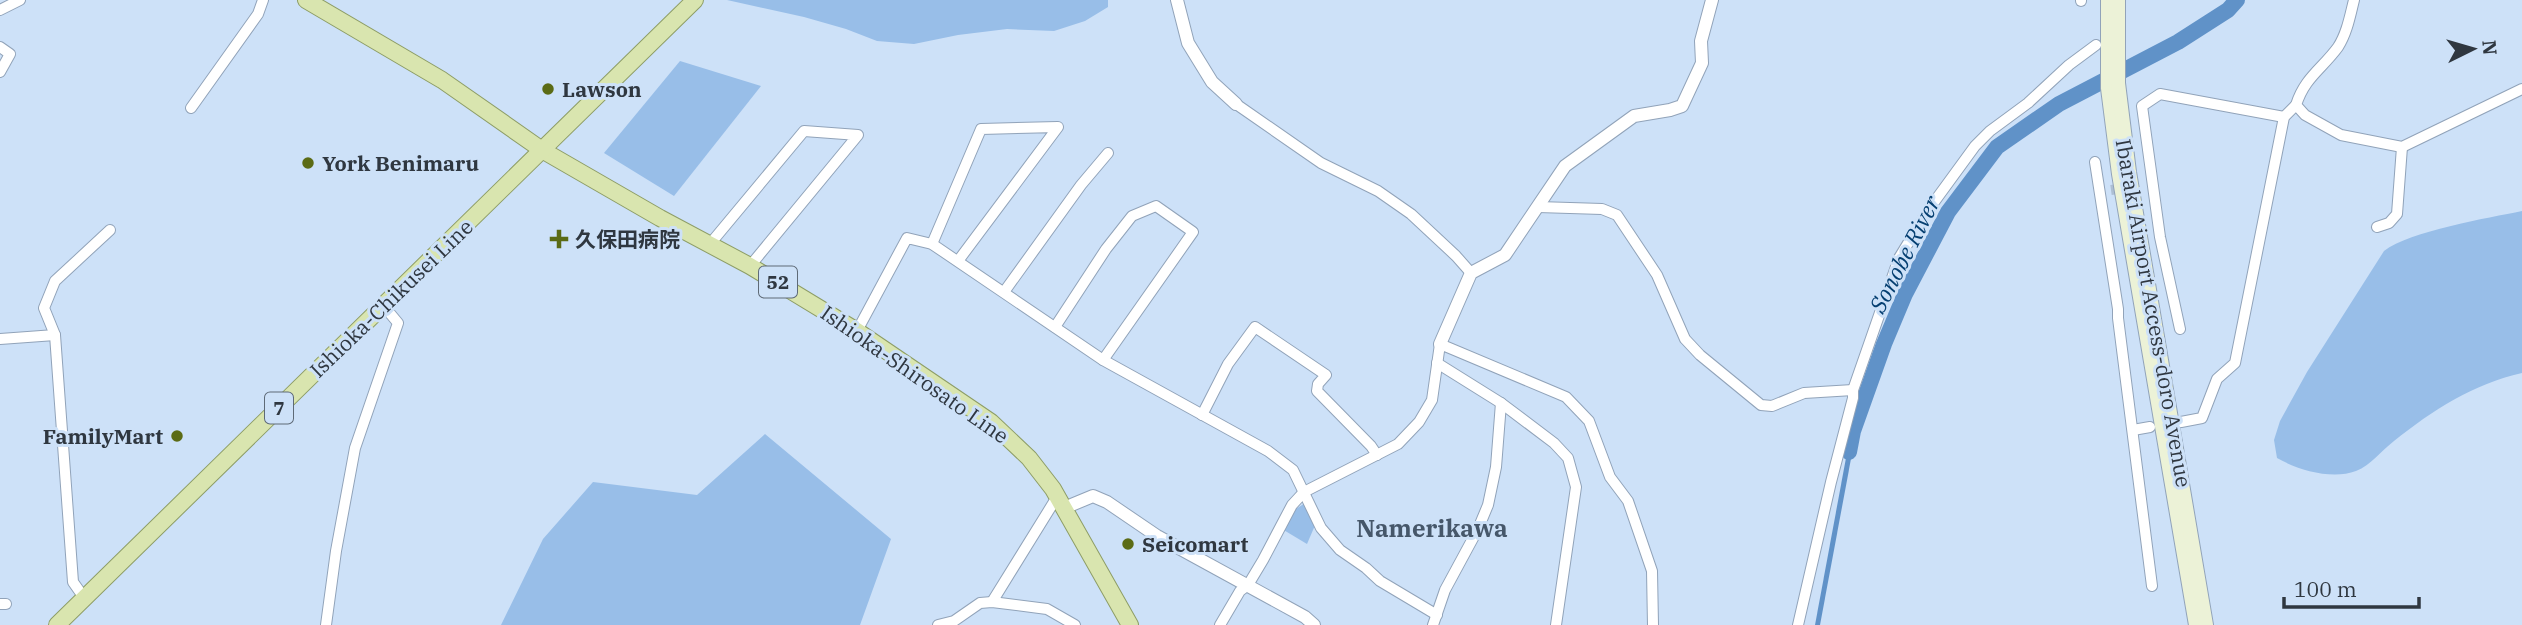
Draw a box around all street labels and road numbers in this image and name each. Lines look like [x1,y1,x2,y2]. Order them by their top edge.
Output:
street label: Ibaraki Airport Access-doro Avenue [2110,137,2198,489]
street label: Ishioka-Chikusei Line [303,213,479,383]
road number: 52 [759,266,797,298]
street label: Ishioka-Shirosato Line [816,299,1014,449]
road number: 7 [265,392,293,424]

